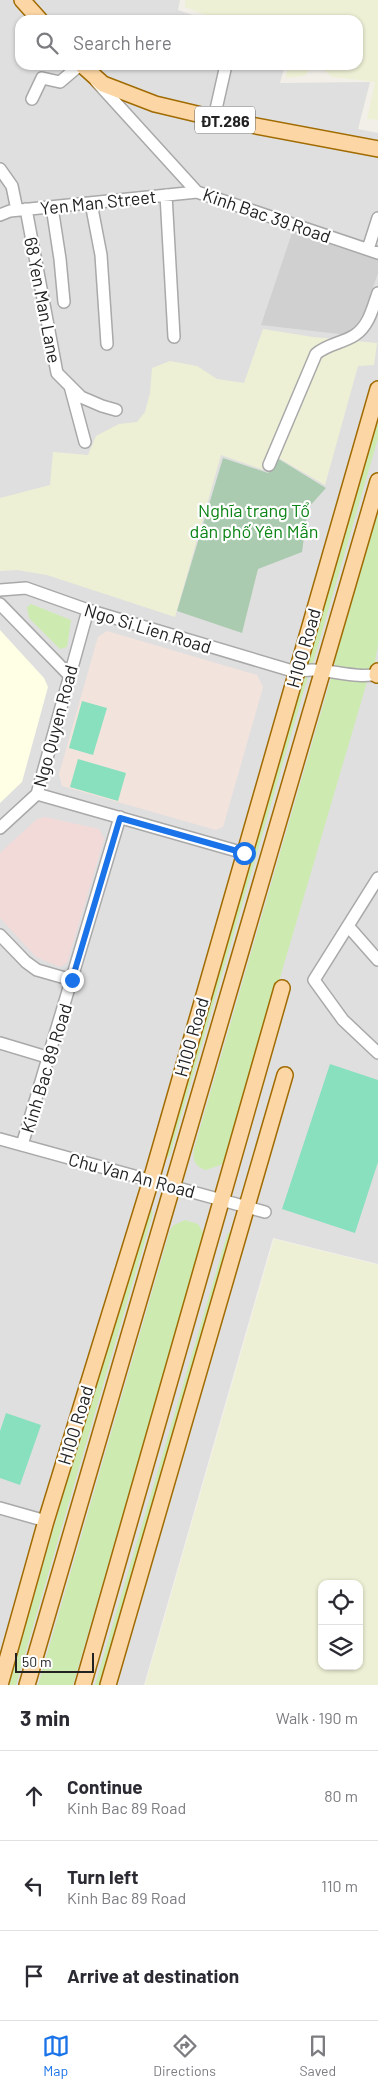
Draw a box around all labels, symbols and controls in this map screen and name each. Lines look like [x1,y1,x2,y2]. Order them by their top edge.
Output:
search box [15,15,363,70]
icon: search [33,29,61,57]
text: Search here [73,31,172,54]
road number: ĐT.286 [195,106,255,134]
street label: Kinh Bac 39 Road [200,183,334,247]
street label: Yen Man Street [39,185,157,219]
street label: 68 Yen Man Lane [20,235,66,365]
park label: Nghĩa trang Tổ dân phố Yên Mẫn [190,499,318,542]
street label: Ngo Si Lien Road [82,598,214,658]
street label: H100 Road [281,606,325,690]
street label: Ngo Quyen Road [28,662,82,790]
route start [233,842,256,865]
route end [61,969,84,992]
street label: H100 Road [169,995,213,1079]
street label: Kinh Bac 89 Road [16,1001,76,1135]
street label: Chu Van An Road [66,1148,198,1202]
street label: H100 Road [53,1383,97,1467]
map controls [318,1580,363,1670]
button: locate [318,1580,363,1625]
button: layers [318,1625,363,1670]
scale bar [15,1650,94,1673]
text: 50 m [22,1653,51,1670]
text: 3 min [20,1705,70,1730]
text: Walk · 190 m [276,1708,358,1727]
text: Continue [67,1775,143,1798]
icon: ahead [20,1782,48,1810]
text: 80 m [324,1786,358,1805]
text: Kinh Bac 89 Road [67,1798,186,1817]
text: Turn left [67,1865,138,1888]
icon: left [20,1872,48,1900]
text: 110 m [321,1876,358,1895]
text: Kinh Bac 89 Road [67,1888,186,1907]
icon: arrive [20,1962,48,1990]
text: Arrive at destination [67,1964,239,1987]
tab: Map [42,2032,70,2079]
tab: Directions [153,2032,216,2079]
tab: Saved [299,2032,336,2079]

